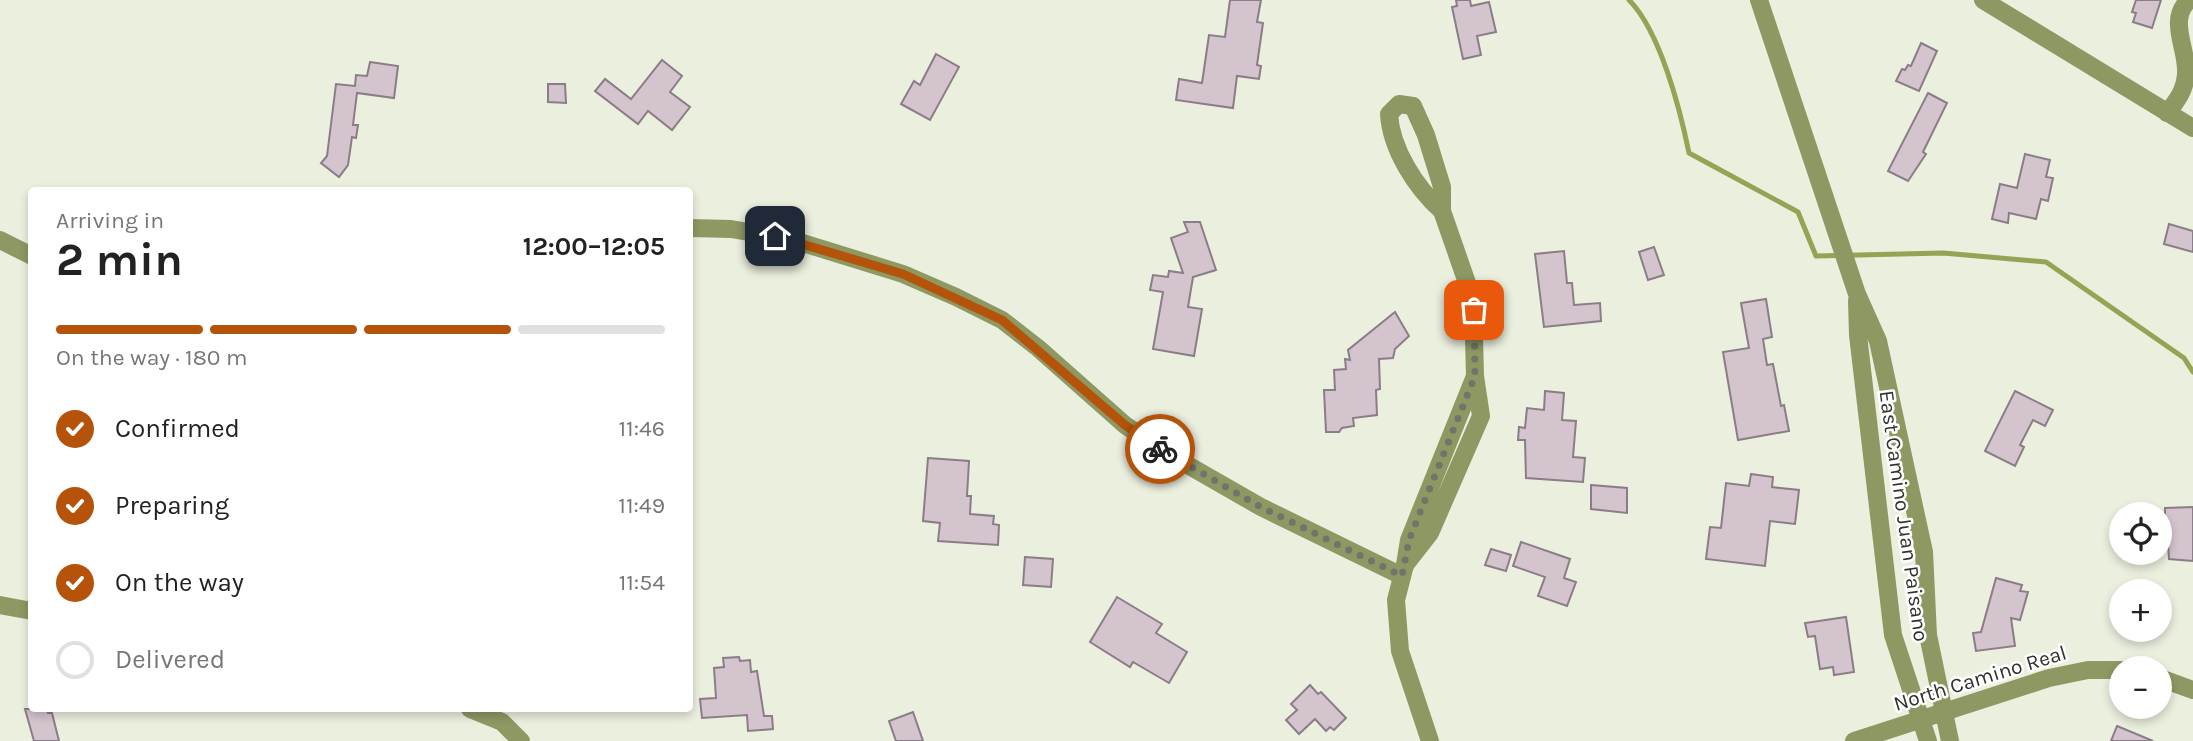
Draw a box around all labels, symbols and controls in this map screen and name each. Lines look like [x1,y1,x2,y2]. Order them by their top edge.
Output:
pin [745,206,805,266]
text: Arriving in [56,207,164,234]
icon: home [756,217,794,255]
text: 12:00–12:05 [523,231,665,262]
text: 2 min [56,233,183,287]
pin [1444,280,1504,340]
icon: bag [1455,291,1493,329]
text: On the way · 180 m [56,344,247,371]
street label: East Camino Juan Paisano [1874,389,1934,643]
icon: check [56,410,94,448]
text: Confirmed [115,413,240,444]
courier [1125,414,1195,484]
text: 11:46 [618,415,665,442]
icon: bike [1141,430,1179,468]
icon: check [56,487,94,525]
text: Preparing [115,490,229,521]
text: 11:49 [618,492,665,519]
map controls [2109,502,2172,719]
button: locate [2109,502,2172,565]
icon: check [56,564,94,602]
text: On the way [115,567,244,598]
text: 11:54 [619,569,665,596]
button: + [2109,579,2172,642]
street label: North Camino Real [1891,640,2069,716]
text: Delivered [115,644,225,675]
button: − [2109,656,2172,719]

